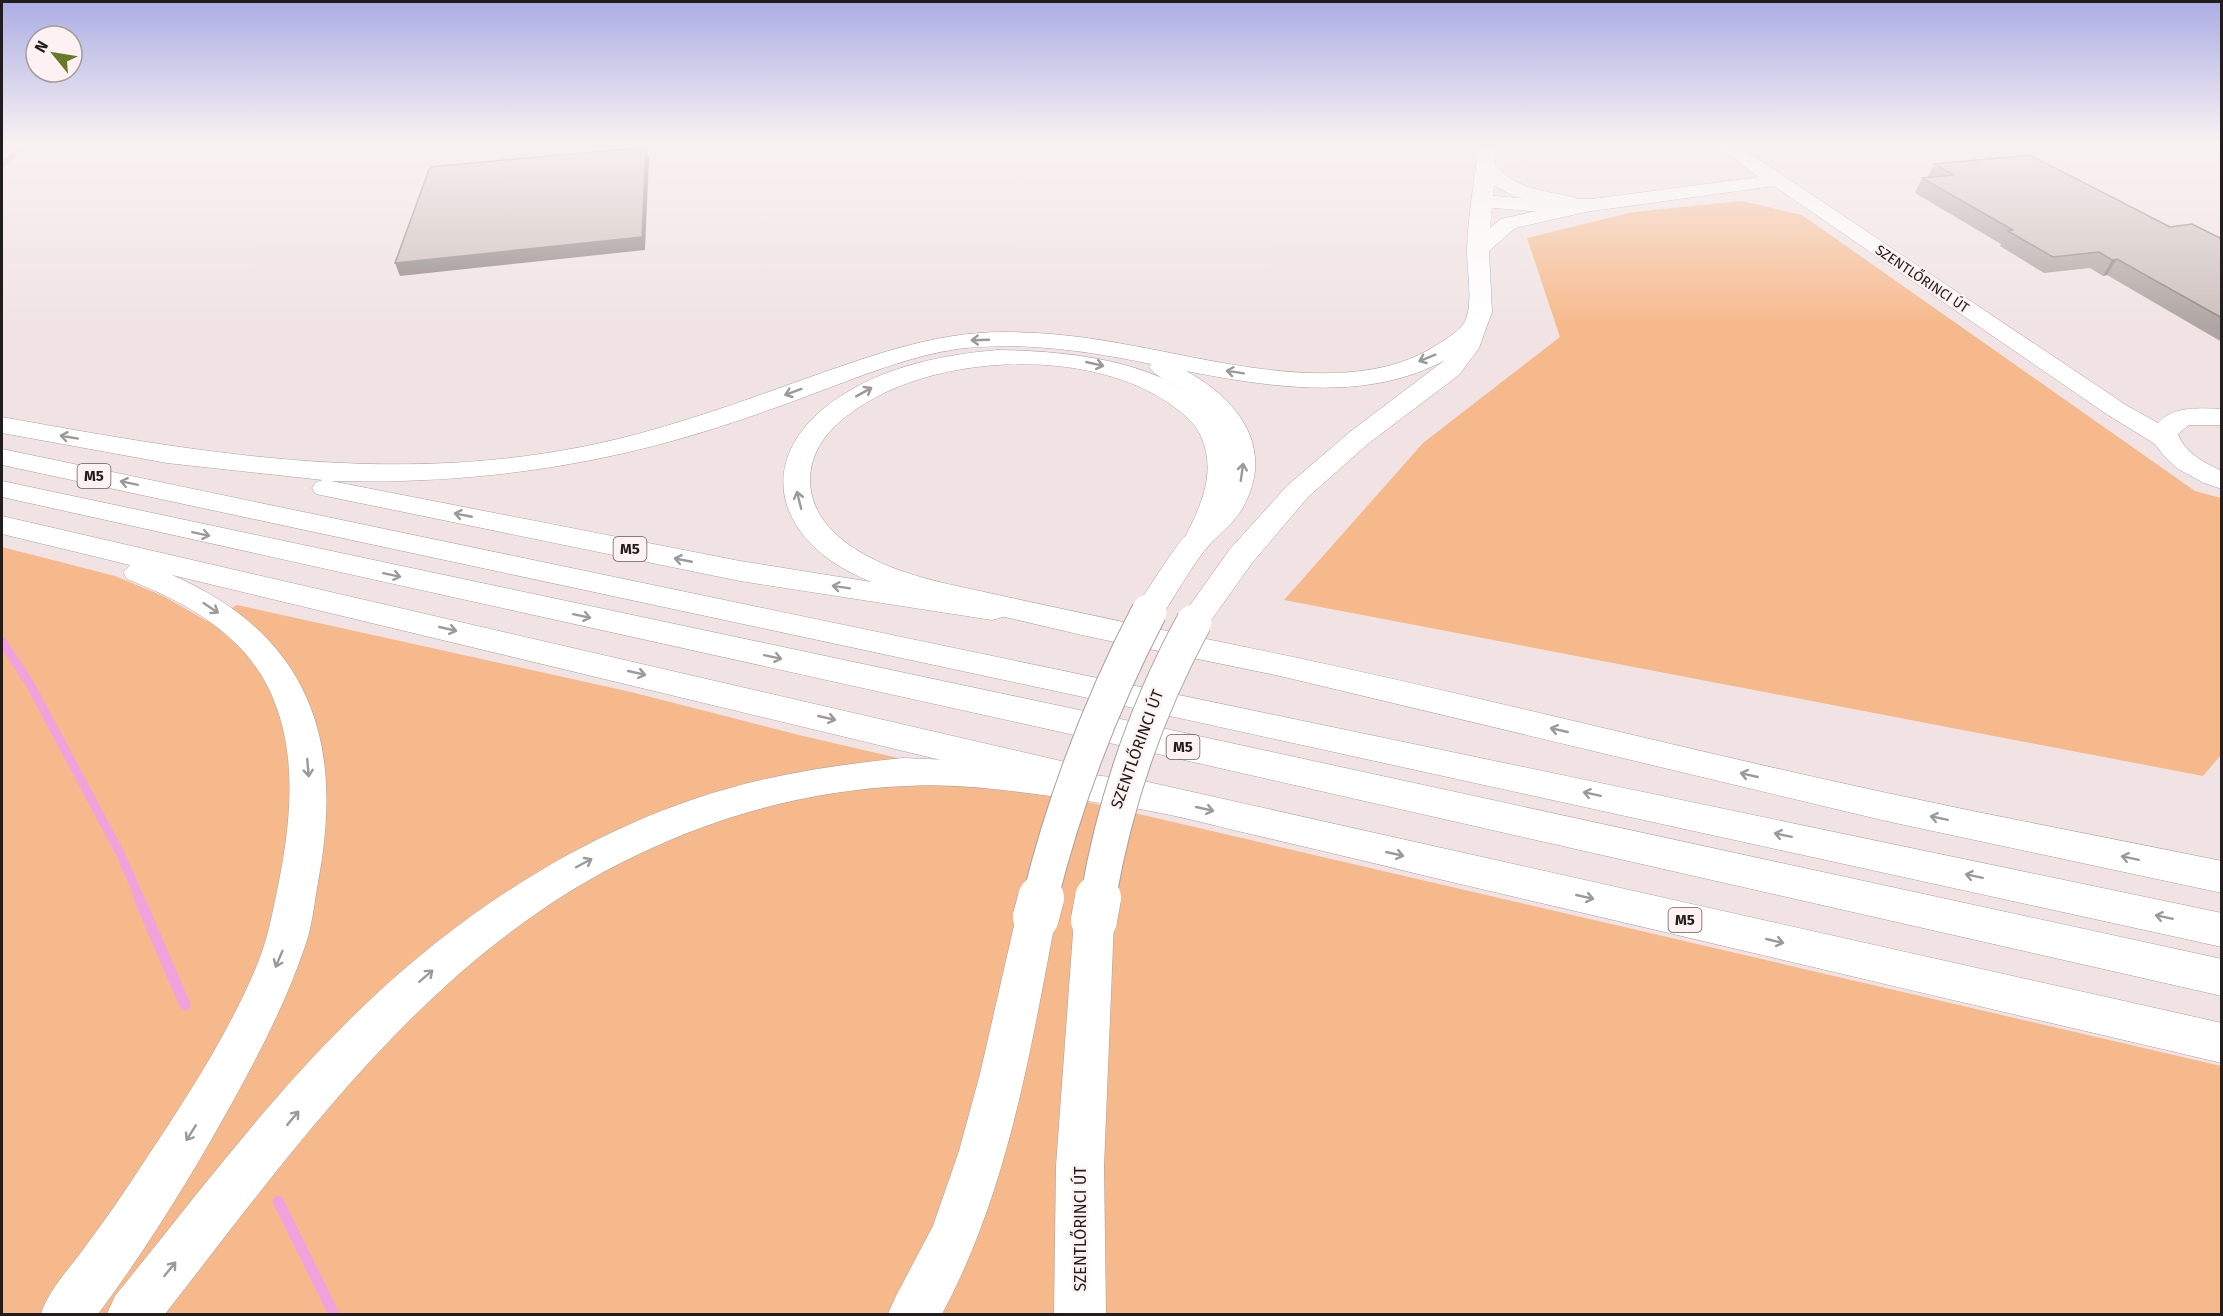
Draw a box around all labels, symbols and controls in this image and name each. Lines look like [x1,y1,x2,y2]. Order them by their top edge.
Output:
north arrow [24,24,84,84]
text: N [31,37,52,56]
street label: SZENTLŐRINCI ÚT [1872,241,1973,317]
one-way arrow [971,334,991,345]
one-way arrow [1418,353,1437,364]
one-way arrow [1085,359,1104,371]
one-way arrow [1226,367,1246,378]
one-way arrow [855,386,872,398]
one-way arrow [784,387,803,398]
one-way arrow [59,432,79,443]
one-way arrow [1237,463,1248,482]
road number: M5 [78,464,110,488]
one-way arrow [120,477,139,489]
one-way arrow [793,491,805,510]
one-way arrow [454,509,473,520]
one-way arrow [191,529,210,540]
road number: M5 [614,537,646,561]
one-way arrow [673,554,693,565]
one-way arrow [381,570,401,581]
one-way arrow [832,581,852,592]
one-way arrow [202,602,218,614]
one-way arrow [572,611,591,622]
one-way arrow [438,623,457,635]
one-way arrow [763,652,782,664]
one-way arrow [628,668,647,680]
street label: SZENTLŐRINCI ÚT [1105,686,1168,811]
one-way arrow [817,712,836,724]
one-way arrow [1550,724,1569,736]
road number: M5 [1166,735,1200,759]
one-way arrow [303,757,314,777]
one-way arrow [1740,768,1759,780]
one-way arrow [1583,788,1603,799]
one-way arrow [1195,804,1214,816]
one-way arrow [1930,812,1949,823]
one-way arrow [1774,829,1793,840]
one-way arrow [1385,848,1404,860]
one-way arrow [2121,852,2140,863]
one-way arrow [575,857,593,868]
one-way arrow [1964,870,1983,882]
one-way arrow [1575,892,1594,904]
road number: M5 [1668,908,1702,932]
one-way arrow [2155,911,2174,923]
one-way arrow [1765,935,1784,947]
one-way arrow [273,950,284,968]
one-way arrow [418,969,433,983]
one-way arrow [286,1110,299,1126]
one-way arrow [184,1124,196,1141]
street label: SZENTLŐRINCI ÚT [1069,1166,1090,1292]
one-way arrow [163,1261,176,1277]

